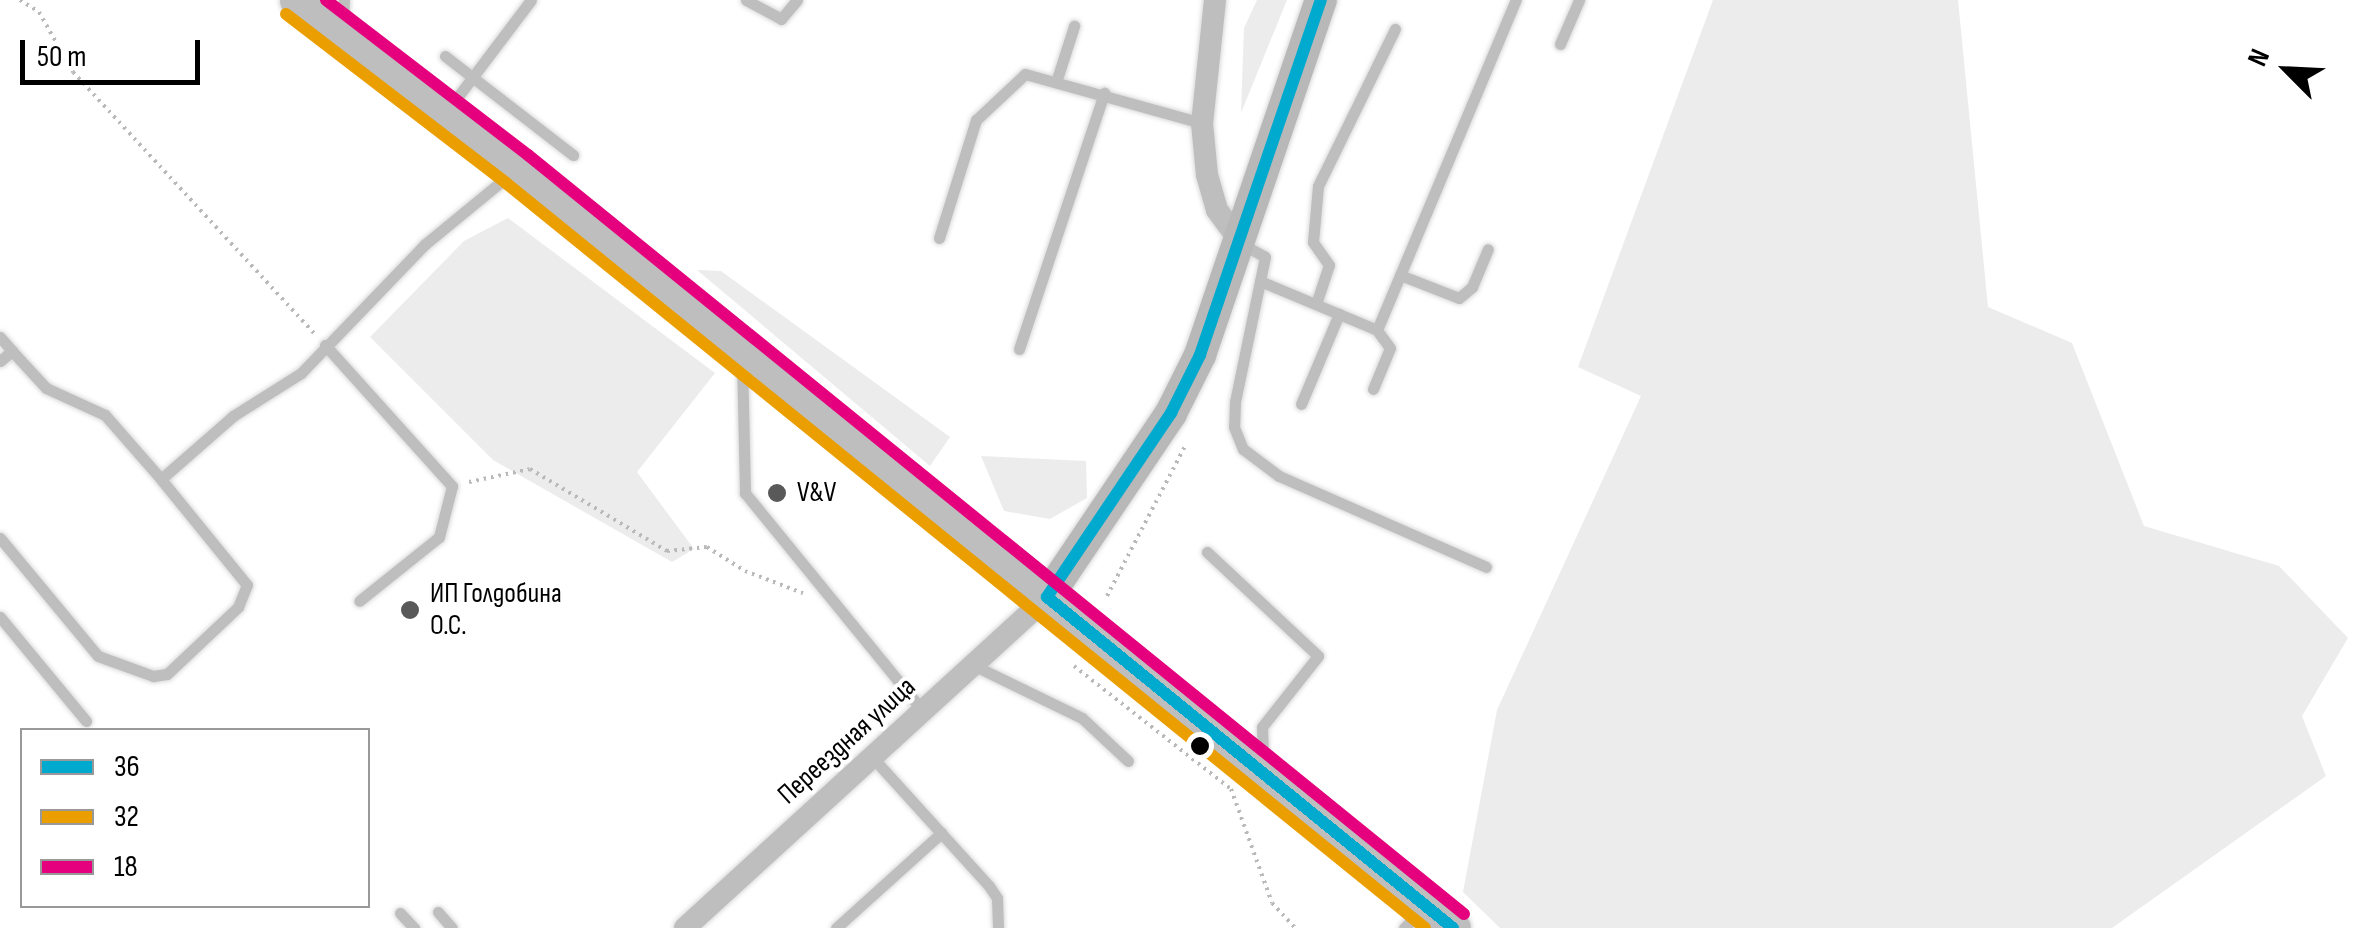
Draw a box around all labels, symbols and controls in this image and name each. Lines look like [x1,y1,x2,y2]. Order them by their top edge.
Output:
scale bar [25,20,205,82]
north arrow [2237,20,2337,120]
text: 50 m [37,39,86,75]
text: N [2241,44,2277,71]
place label: V&V [797,476,836,510]
marker: V&V [766,482,788,504]
place label: ИП Голдобина О.С. [430,577,562,643]
marker: ИП Голдобина О.С. [399,599,421,621]
street label: Переездная улица [771,670,923,812]
legend [20,728,370,908]
unlabelled marker [1190,736,1210,756]
text: 36 [114,749,140,785]
text: 32 [114,799,139,835]
text: 18 [114,849,138,885]

